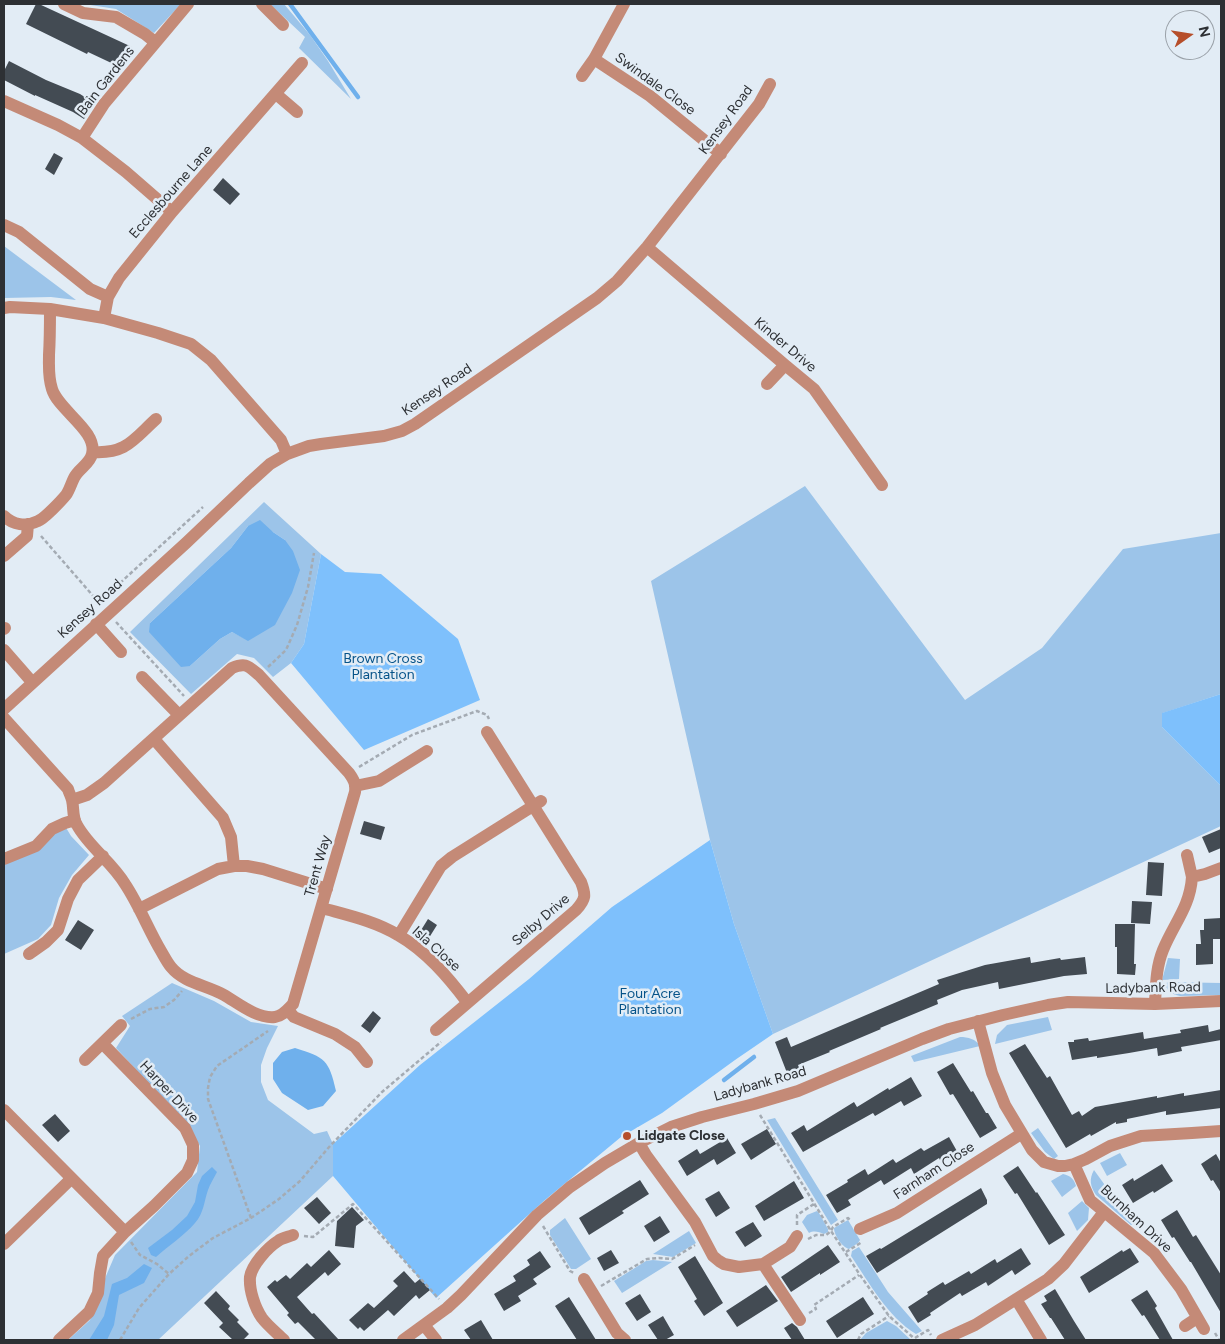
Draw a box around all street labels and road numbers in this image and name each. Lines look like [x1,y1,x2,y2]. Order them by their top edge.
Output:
street label: Bain Gardens [74,43,138,119]
street label: Swindale Close [611,49,699,119]
street label: Kensey Road [695,82,757,158]
street label: Ecclesbourne Lane [126,142,216,242]
street label: Kinder Drive [750,314,820,376]
street label: Kensey Road [399,360,475,420]
street label: Kensey Road [54,576,126,642]
street label: Trent Way [301,833,335,899]
street label: Selby Drive [509,891,573,949]
street label: Isla Close [408,923,464,975]
street label: Ladybank Road [1105,979,1201,997]
street label: Harper Drive [136,1057,202,1127]
street label: Ladybank Road [712,1063,808,1105]
street label: Farnham Close [890,1139,978,1203]
street label: Burnham Drive [1097,1182,1175,1256]

